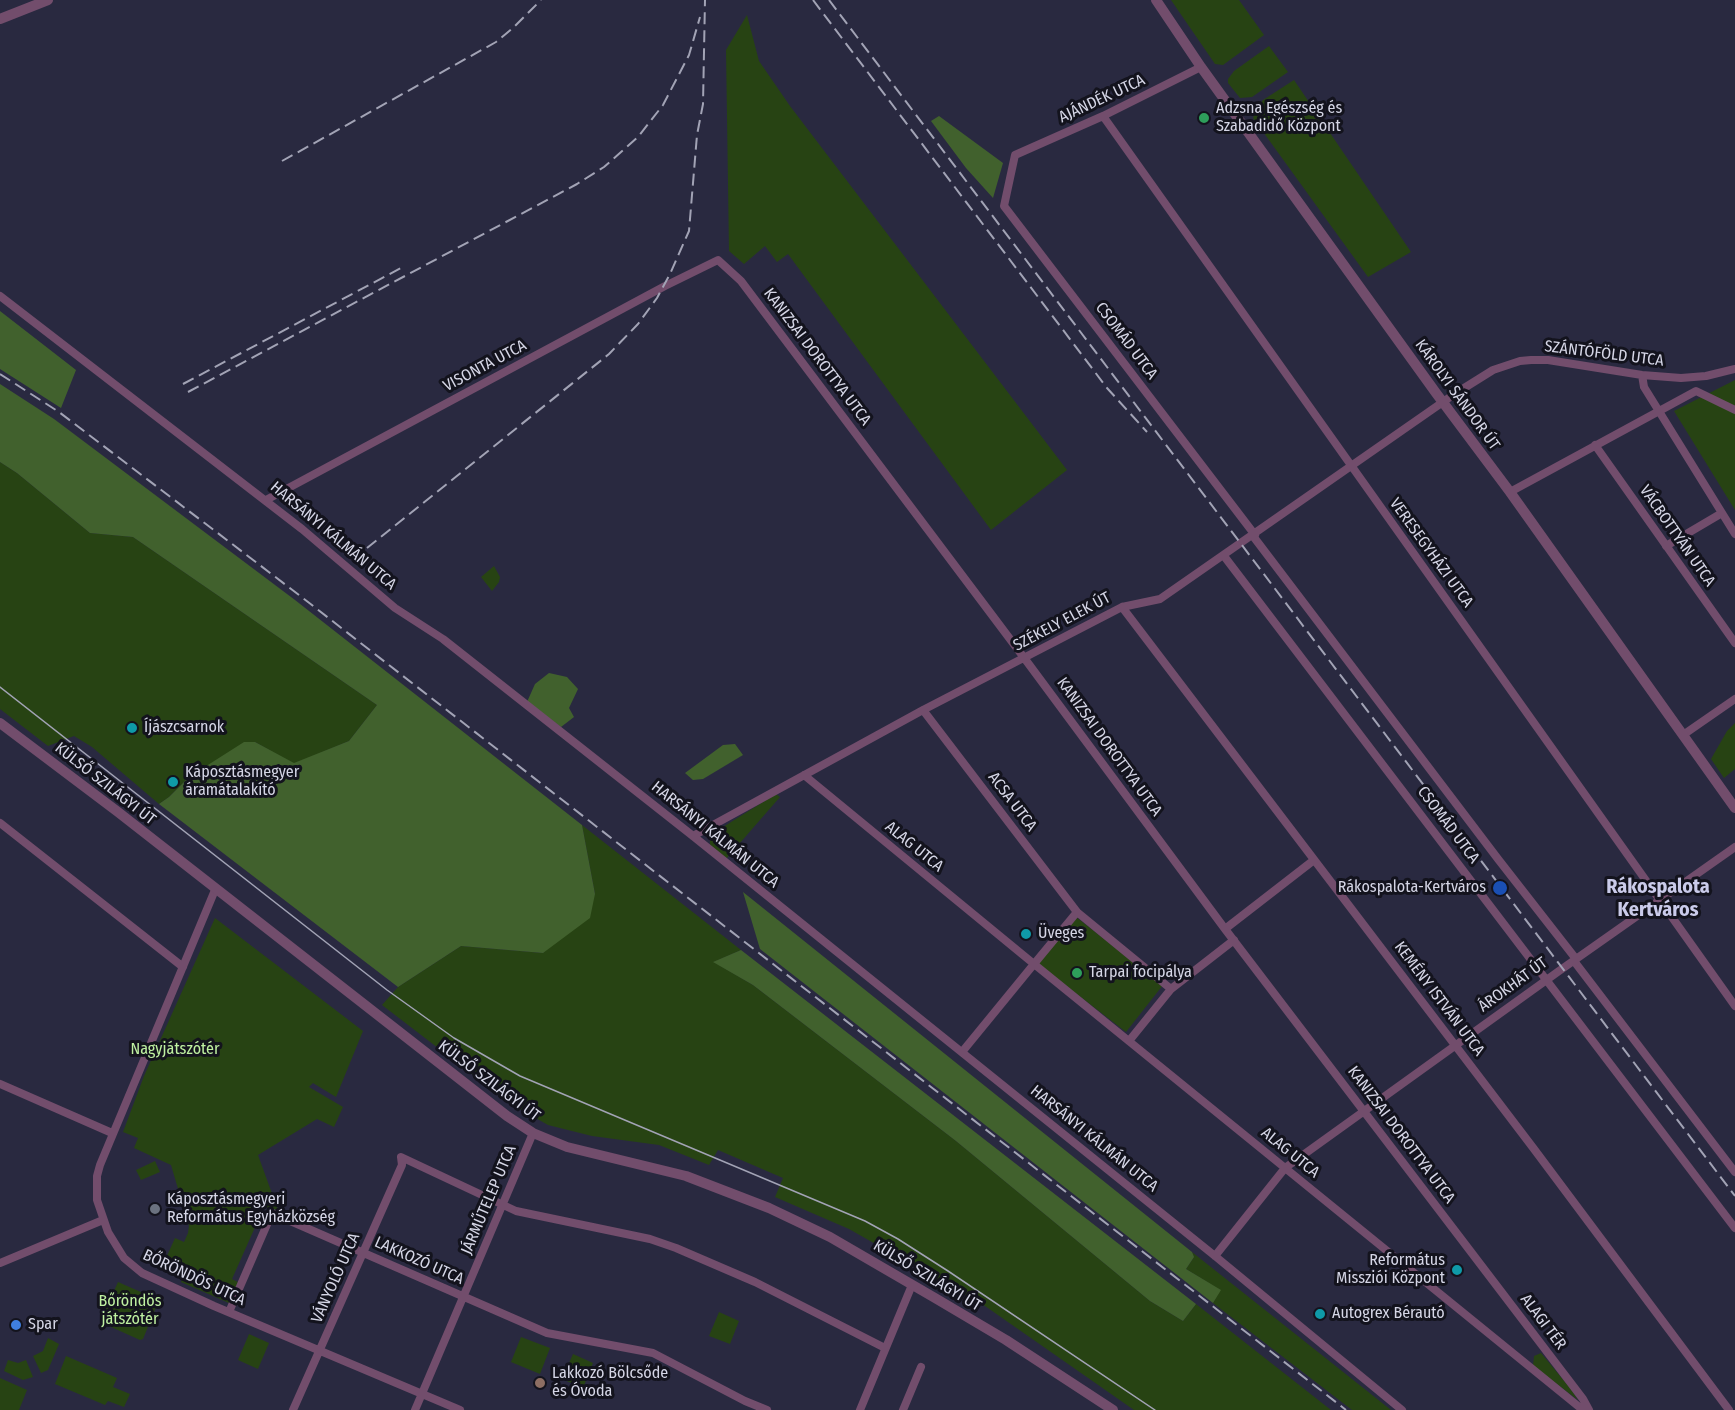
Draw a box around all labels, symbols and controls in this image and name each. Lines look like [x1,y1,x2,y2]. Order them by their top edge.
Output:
street label: AJÁNDÉK UTCA [1056,71,1148,127]
place label: Adzsna Egészség és Szabadidő Központ [1216,99,1342,137]
marker: Adzsna Egészség és Szabadidő Központ [1197,111,1211,125]
street label: KANIZSAI DOROTTYA UTCA [759,285,875,429]
street label: CSOMÁD UTCA [1091,299,1161,383]
street label: VISONTA UTCA [440,336,530,396]
street label: KÁROLYI SÁNDOR ÚT [1411,336,1503,454]
street label: SZÁNTÓFÖLD UTCA [1543,337,1665,371]
street label: HARSÁNYI KÁLMÁN UTCA [266,478,400,594]
street label: VÁCBOTTYÁN UTCA [1635,482,1719,590]
street label: VERESEGYHÁZI UTCA [1385,495,1477,611]
street label: SZÉKELY ELEK ÚT [1010,588,1114,656]
street label: KANIZSAI DOROTTYA UTCA [1052,674,1166,820]
place label: Íjászcsarnok [144,718,224,738]
marker: Íjászcsarnok [125,721,139,735]
street label: KÜLSŐ SZILÁGYI ÚT [51,739,159,829]
place label: Káposztásmegyer áramátalakító [185,763,299,801]
street label: ACSA UTCA [984,769,1040,835]
marker: Káposztásmegyer áramátalakító [166,775,180,789]
street label: HARSÁNYI KÁLMÁN UTCA [647,778,783,892]
street label: CSOMÁD UTCA [1413,783,1483,867]
street label: ALAG UTCA [881,818,947,876]
district label: Rákospalota Kertváros [1606,875,1710,922]
place label: Rákospalota-Kertváros [1338,878,1486,898]
marker: Rákospalota-Kertváros [1491,879,1509,897]
place label: Üveges [1038,924,1084,944]
marker: Üveges [1019,927,1033,941]
street label: KEMÉNY ISTVÁN UTCA [1390,938,1488,1060]
street label: ÁROKHÁT ÚT [1475,953,1551,1017]
place label: Tarpai focipálya [1089,963,1192,983]
marker: Tarpai focipálya [1070,966,1084,980]
street label: KÜLSŐ SZILÁGYI ÚT [434,1036,544,1126]
park label: Nagyjátszótér [130,1040,220,1060]
street label: KANIZSAI DOROTTYA UTCA [1343,1063,1459,1207]
street label: HARSÁNYI KÁLMÁN UTCA [1026,1082,1162,1196]
street label: ALAG UTCA [1257,1124,1323,1182]
street label: JÁRMŰTELEP UTCA [457,1143,521,1257]
place label: Káposztásmegyeri Református Egyházközség [167,1190,335,1228]
marker: Káposztásmegyeri Református Egyházközség [148,1202,162,1216]
street label: VÁNYOLÓ UTCA [308,1230,364,1326]
street label: LAKKOZÓ UTCA [371,1233,467,1289]
street label: KÜLSŐ SZILÁGYI ÚT [869,1236,985,1316]
street label: BŐRÖNDÖS UTCA [140,1246,248,1310]
place label: Református Missziói Központ [1336,1251,1445,1289]
marker: Református Missziói Központ [1450,1263,1464,1277]
street label: ALAGI TÉR [1516,1290,1570,1354]
park label: Bőröndös játszótér [99,1292,161,1330]
place label: Autogrex Bérautó [1332,1304,1445,1324]
marker: Autogrex Bérautó [1313,1307,1327,1321]
place label: Spar [28,1315,58,1335]
marker: Spar [9,1318,23,1332]
place label: Lakkozó Bölcsőde és Óvoda [552,1364,668,1402]
marker: Lakkozó Bölcsőde és Óvoda [533,1376,547,1390]

